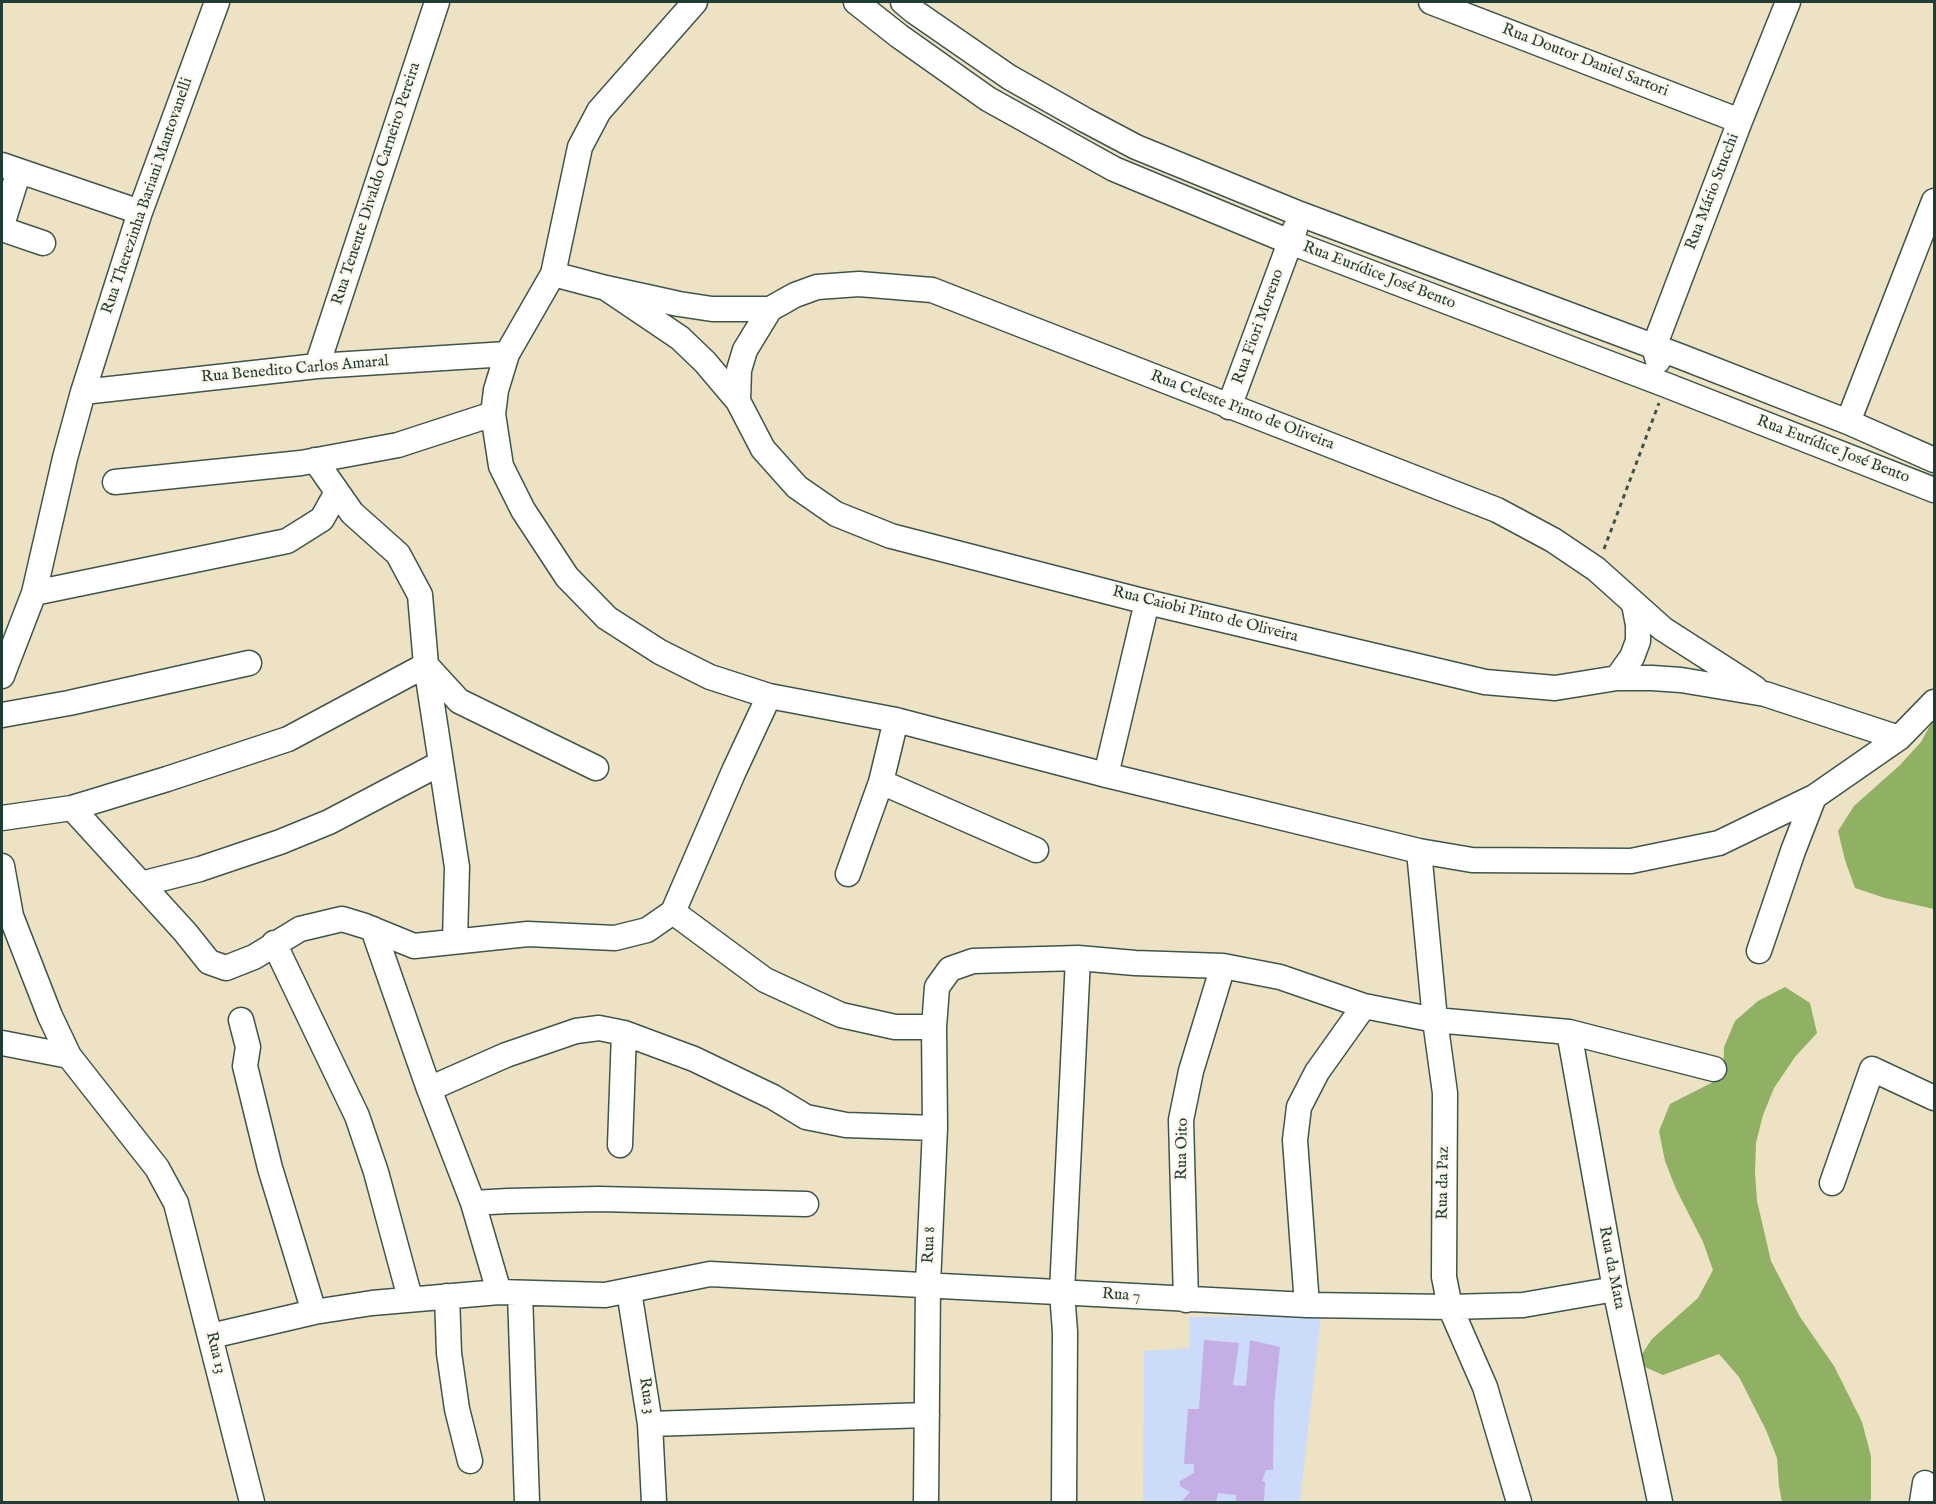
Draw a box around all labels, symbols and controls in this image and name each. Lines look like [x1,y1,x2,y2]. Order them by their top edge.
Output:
street label: Rua Doutor Daniel Sartori [1499,20,1671,102]
street label: Rua Tenente Divaldo Carneiro Pereira [329,60,425,308]
street label: Rua Therezinha Bariani Mantovanelli [98,75,198,317]
street label: Rua Mário Stucchi [1682,131,1744,253]
street label: Rua Eurídice José Bento [1300,238,1458,314]
street label: Rua Fiori Moreno [1229,267,1289,387]
street label: Rua Benedito Carlos Amaral [200,352,390,388]
street label: Rua Celeste Pinto de Oliveira [1147,367,1337,455]
street label: Rua Eurídice José Bento [1754,412,1912,488]
street label: Rua Caiobi Pinto de Oliveira [1110,583,1300,647]
street label: Rua Oito [1173,1118,1193,1180]
street label: Rua da Paz [1434,1146,1454,1220]
street label: Rua da Mata [1594,1225,1628,1311]
street label: Rua 8 [919,1226,941,1264]
street label: Rua 7 [1101,1285,1141,1307]
street label: Rua 13 [201,1330,229,1376]
street label: Rua 3 [634,1376,658,1416]

